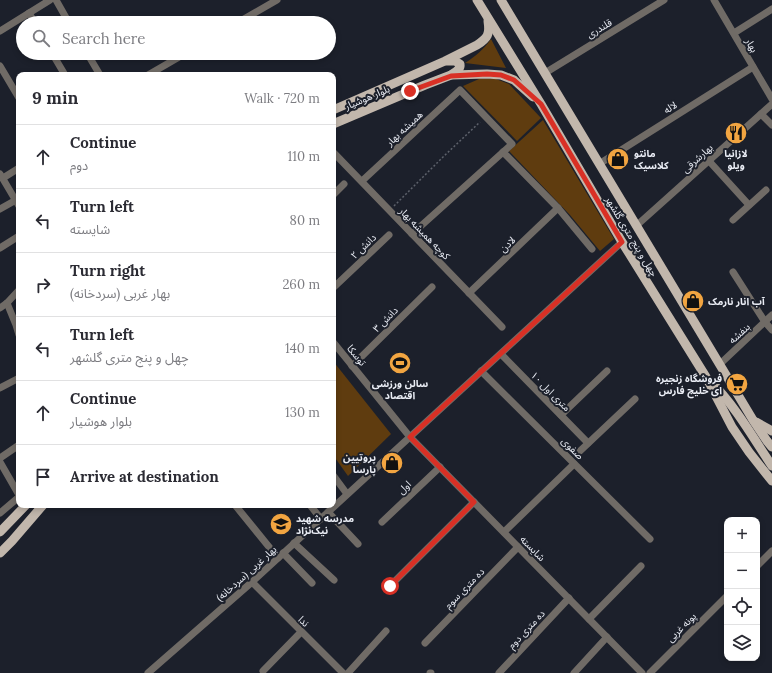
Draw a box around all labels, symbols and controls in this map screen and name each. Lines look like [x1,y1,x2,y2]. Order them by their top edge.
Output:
search box [16,16,336,60]
street label: قلندری [584,16,615,41]
icon: search [30,27,52,49]
text: Search here [62,29,145,48]
street label: بهار [742,35,761,55]
street label: بلوار هوشیار [342,82,392,113]
route end [401,82,419,100]
text: 9 min [32,87,78,109]
text: Walk · 720 m [244,90,320,107]
street label: لاله [661,98,679,116]
street label: همیشه بهار [383,108,426,149]
restaurant icon: لازانیا ویلو [723,120,749,146]
text: Continue [70,133,136,152]
street label: بهارشرقی [679,141,716,176]
icon: ahead [32,146,54,168]
shop icon: مانتو کلاسیک [605,146,631,172]
place label: مانتو کلاسیک [634,147,669,172]
place label: لازانیا ویلو [724,147,748,172]
text: 110 m [287,148,320,165]
text: دوم [70,157,88,174]
street label: چهل و پنج متری گلشهر [601,193,661,279]
text: Turn left [70,197,134,216]
street label: کوچه همیشه بهار [396,204,453,263]
icon: left [32,210,54,232]
text: 80 m [290,212,320,229]
text: شایسته [70,221,110,238]
street label: دانش ۲ [348,231,379,262]
street label: لادن [497,234,518,255]
text: Turn right [70,261,146,280]
icon: right [32,274,54,296]
text: 260 m [282,276,320,293]
text: بهار غربی (سردخانه) [70,285,170,302]
shop icon: آب انار نارمک [680,288,706,314]
place label: آب انار نارمک [708,295,766,308]
street label: دانش ۳ [370,304,401,335]
street label: بنفشه [726,320,753,346]
text: Turn left [70,325,134,344]
icon: left [32,338,54,360]
text: 140 m [285,340,320,357]
street label: توسکا [344,342,369,369]
text: چهل و پنج متری گلشهر [70,349,189,366]
sports icon: سالن ورزشی اقتصاد [387,350,413,376]
street label: ۱۰ متری اول [528,369,573,414]
supermarket icon: فروشگاه زنجیره ای خلیج فارس [724,371,750,397]
place label: فروشگاه زنجیره ای خلیج فارس [656,372,722,399]
place label: سالن ورزشی اقتصاد [372,377,428,402]
text: Continue [70,389,136,408]
icon: ahead [32,402,54,424]
text: 130 m [285,404,320,421]
text: بلوار هوشیار [70,413,132,430]
street label: صفوی [559,434,587,462]
shop icon: پروتیین پارسا [379,450,405,476]
place label: پروتیین پارسا [343,451,376,477]
icon: arrive [32,466,54,488]
text: Arrive at destination [70,467,219,486]
street label: اول [395,478,414,497]
school or university icon: مدرسه شهید نیک‌نژاد [268,511,294,537]
place label: مدرسه شهید نیک‌نژاد [296,512,354,537]
map controls [724,517,760,661]
button: + [724,517,760,553]
street label: شایسته [517,533,548,564]
street label: بهار غربی (سردخانه) [213,543,280,604]
button: − [724,553,760,589]
street label: ده متری سوم [442,565,489,613]
route start [381,577,399,595]
button: locate [724,589,760,625]
street label: ده متری دوم [505,607,549,653]
street label: پونه غربی [664,610,699,645]
street label: ندا [295,613,312,630]
button: layers [724,625,760,661]

